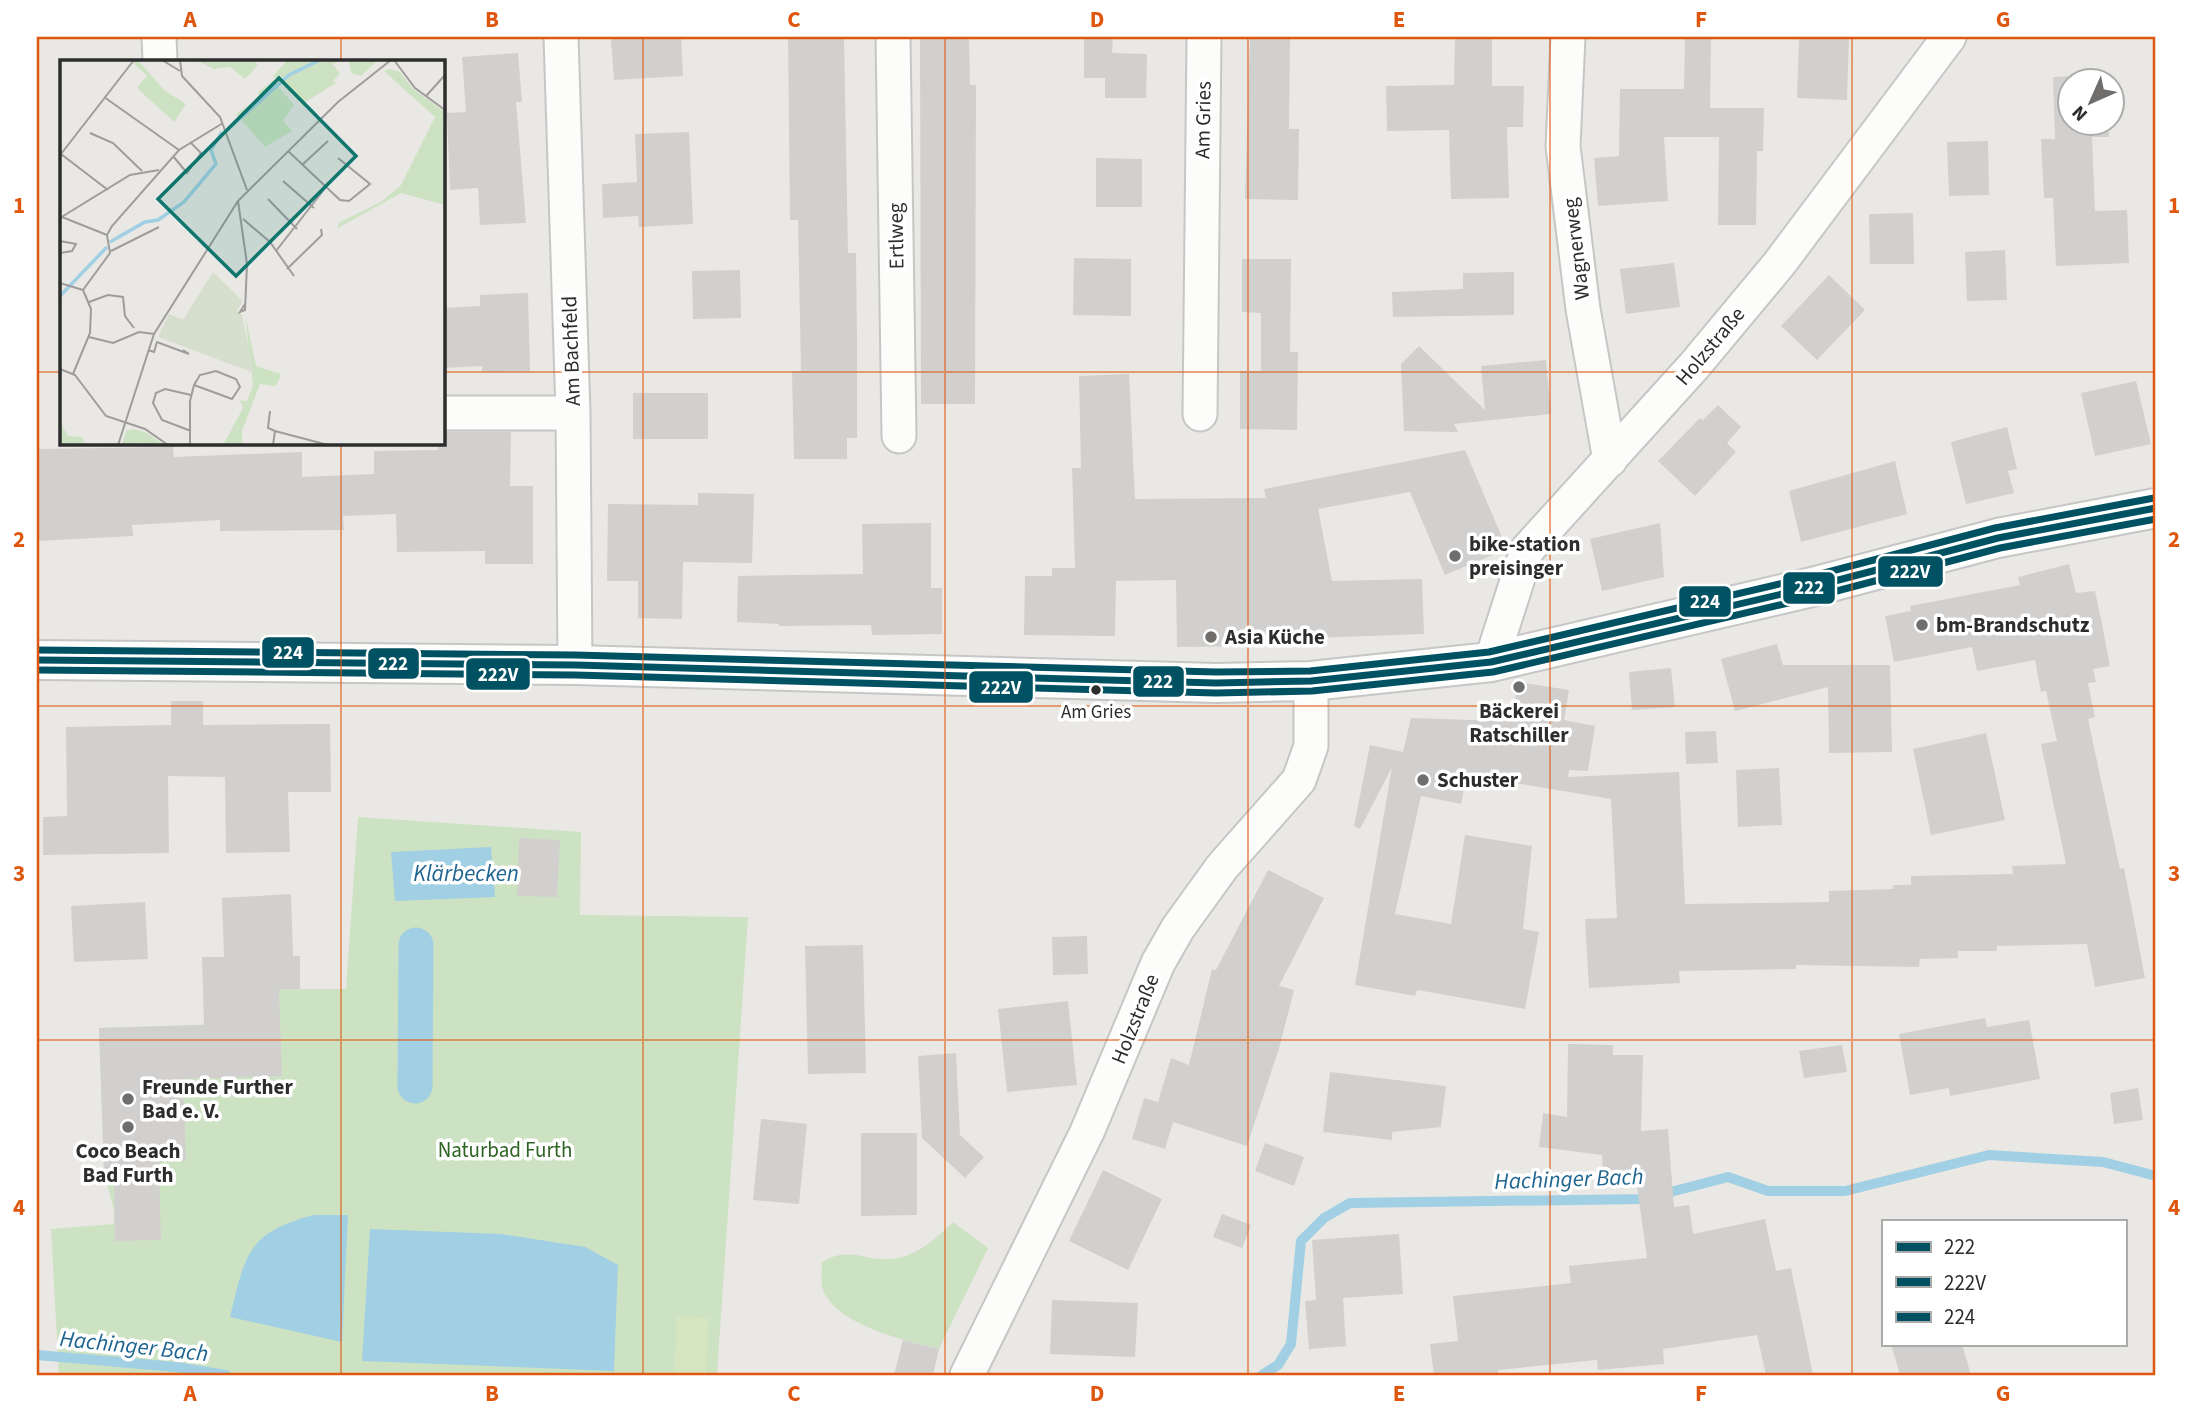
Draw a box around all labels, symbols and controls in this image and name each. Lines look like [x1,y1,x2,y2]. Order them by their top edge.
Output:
text: A [182,3,197,36]
text: B [485,3,499,36]
text: C [787,3,801,36]
text: D [1090,3,1104,36]
text: E [1393,3,1405,36]
text: F [1695,3,1707,36]
text: G [1996,3,2010,36]
inset map [60,60,444,444]
north arrow [2056,66,2126,136]
street label: Am Gries [1187,81,1219,159]
text: N [2066,99,2094,127]
text: 1 [13,189,25,222]
text: 1 [2168,189,2180,222]
street label: Wagnerweg [1555,196,1597,302]
street label: Ertlweg [880,202,912,270]
street label: Am Bachfeld [554,295,588,407]
street label: Holzstraße [1668,300,1752,392]
text: 2 [13,523,25,556]
text: 2 [2168,523,2180,556]
place label: bike-station preisinger [1469,529,1581,583]
marker: bike-station preisinger [1447,548,1463,564]
line badge: 222V [1877,555,1944,588]
text: 222V [1890,559,1931,586]
line badge: 222 [1782,571,1836,605]
text: 222 [1794,575,1824,602]
line badge: 224 [1678,585,1732,618]
text: 224 [1690,589,1720,616]
place label: bm-Brandschutz [1936,610,2090,640]
marker: bm-Brandschutz [1914,617,1930,633]
place label: Asia Küche [1224,622,1325,652]
marker: Asia Küche [1203,629,1219,645]
line badge: 224 [261,636,315,669]
text: 224 [273,640,303,667]
line badge: 222 [367,647,420,680]
text: 222 [378,651,408,678]
line badge: 222V [465,657,531,691]
text: 222V [478,662,519,689]
line badge: 222 [1132,665,1185,698]
text: 222 [1143,669,1173,696]
line badge: 222V [968,670,1034,704]
text: 222V [981,675,1022,702]
marker: Bäckerei Ratschiller [1511,679,1527,695]
marker: Am Gries [1089,683,1103,697]
place label: Bäckerei Ratschiller [1469,696,1569,750]
place label: Am Gries [1061,699,1131,726]
place label: Schuster [1437,765,1519,795]
marker: Schuster [1415,772,1431,788]
text: 3 [13,857,25,890]
water label: Klärbecken [413,857,519,890]
text: 3 [2168,857,2180,890]
street label: Holzstraße [1103,969,1167,1069]
place label: Freunde Further Bad e. V. [142,1072,293,1126]
marker: Freunde Further Bad e. V. [120,1091,136,1107]
marker: Coco Beach Bad Furth [120,1119,136,1135]
park label: Naturbad Furth [438,1135,572,1165]
place label: Coco Beach Bad Furth [75,1136,181,1190]
water label: Hachinger Bach [1494,1160,1644,1198]
text: 4 [13,1191,25,1224]
text: 4 [2168,1191,2180,1224]
legend [1882,1220,2126,1346]
text: 222 [1944,1232,1975,1262]
text: 222V [1944,1268,1986,1298]
text: 224 [1944,1302,1975,1332]
water label: Hachinger Bach [58,1322,210,1370]
text: A [182,1377,197,1410]
text: B [485,1377,499,1410]
text: C [787,1377,801,1410]
text: D [1090,1377,1104,1410]
text: E [1393,1377,1405,1410]
text: F [1695,1377,1707,1410]
text: G [1996,1377,2010,1410]

